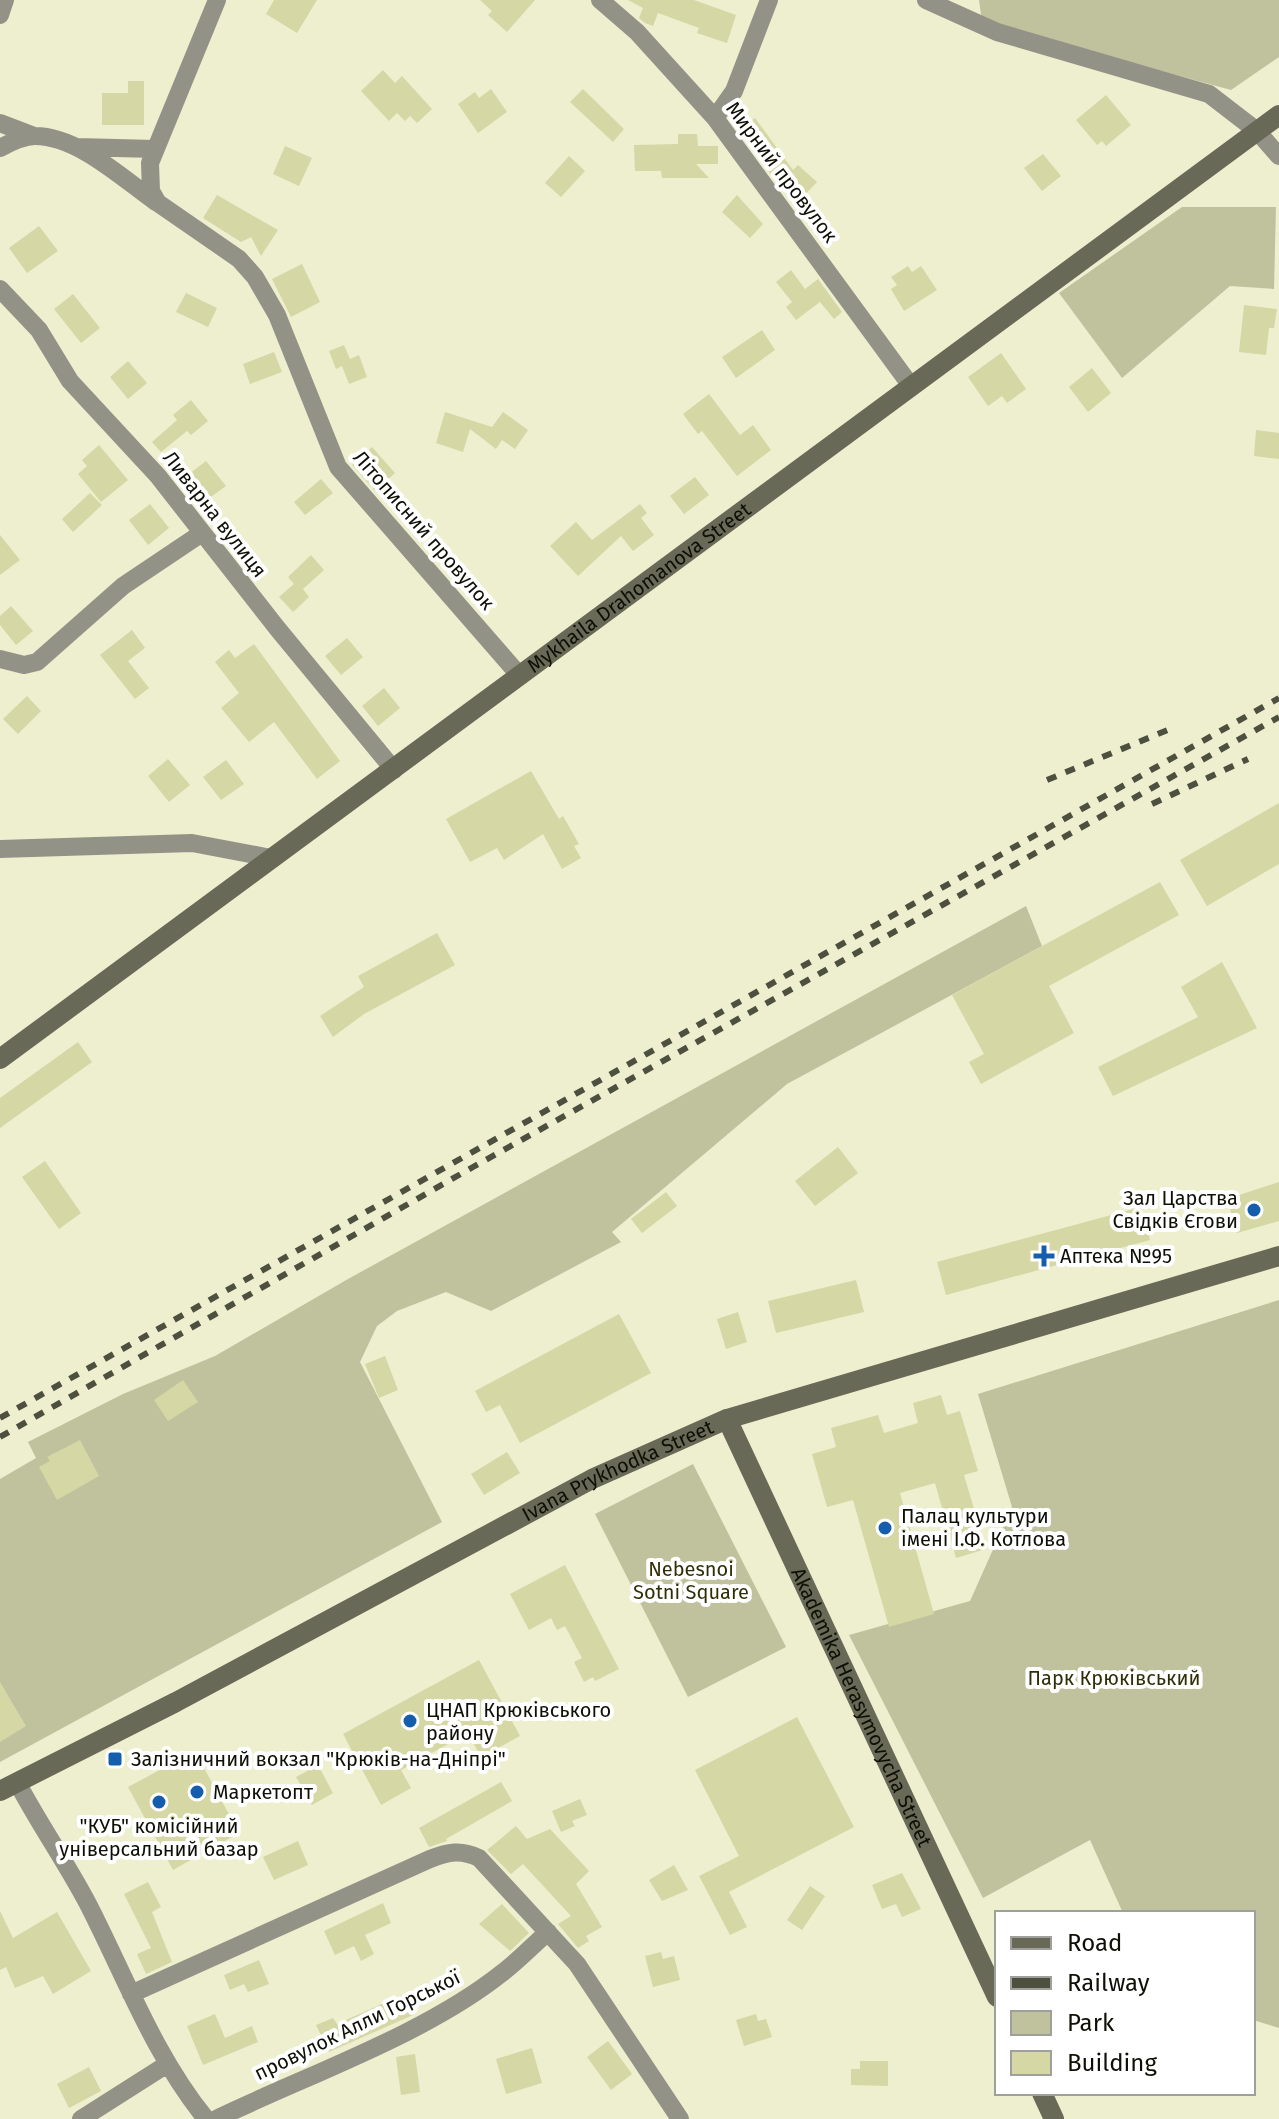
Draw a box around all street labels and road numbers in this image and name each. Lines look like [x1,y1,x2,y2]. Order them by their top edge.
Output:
street label: Мирний провулок [721,97,843,248]
street label: Літописний провулок [348,445,500,615]
street label: Ливарна вулиця [158,446,272,582]
street label: Mykhaila Drahomanova Street [522,497,756,678]
street label: Ivana Prykhodka Street [518,1414,718,1526]
street label: Akademika Herasymovycha Street [786,1564,937,1851]
street label: провулок Алли Горської [250,1964,465,2085]

